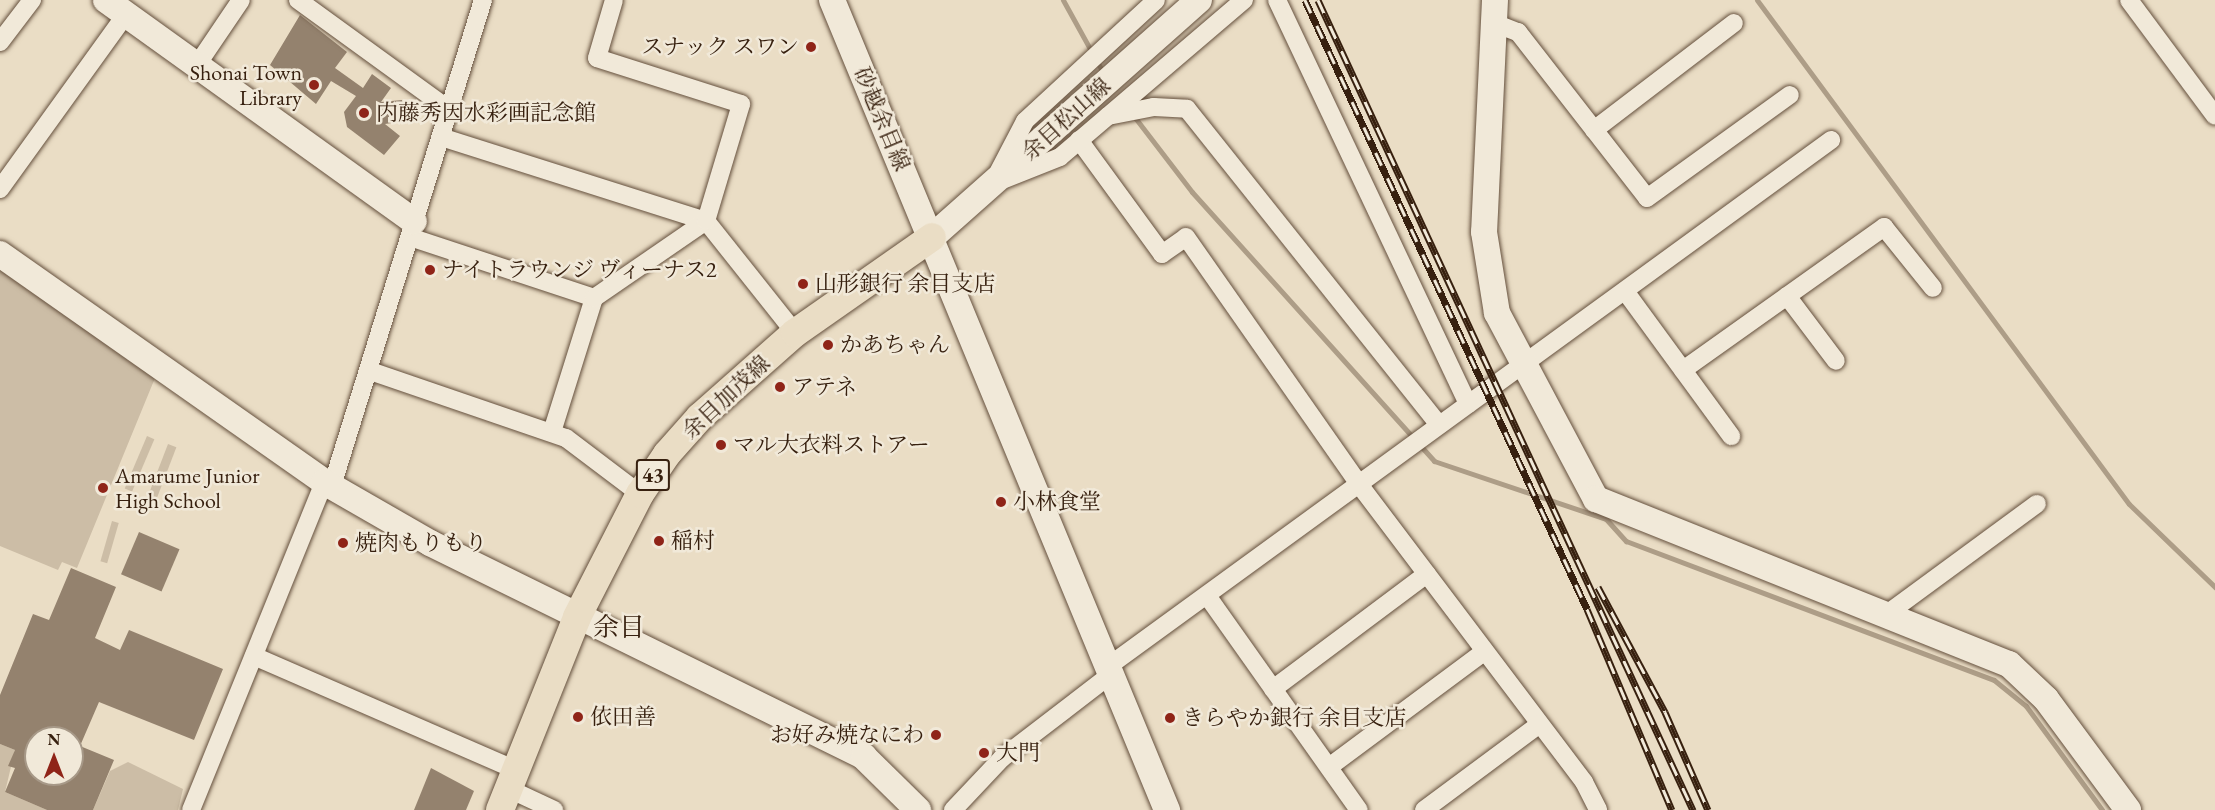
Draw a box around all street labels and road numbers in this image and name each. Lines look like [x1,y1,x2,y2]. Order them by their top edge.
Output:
street label: 砂越余目線 [848,63,916,175]
street label: 余目松山線 [1016,72,1116,166]
street label: 余目加茂線 [677,350,775,444]
road number: 43 [635,457,671,493]

